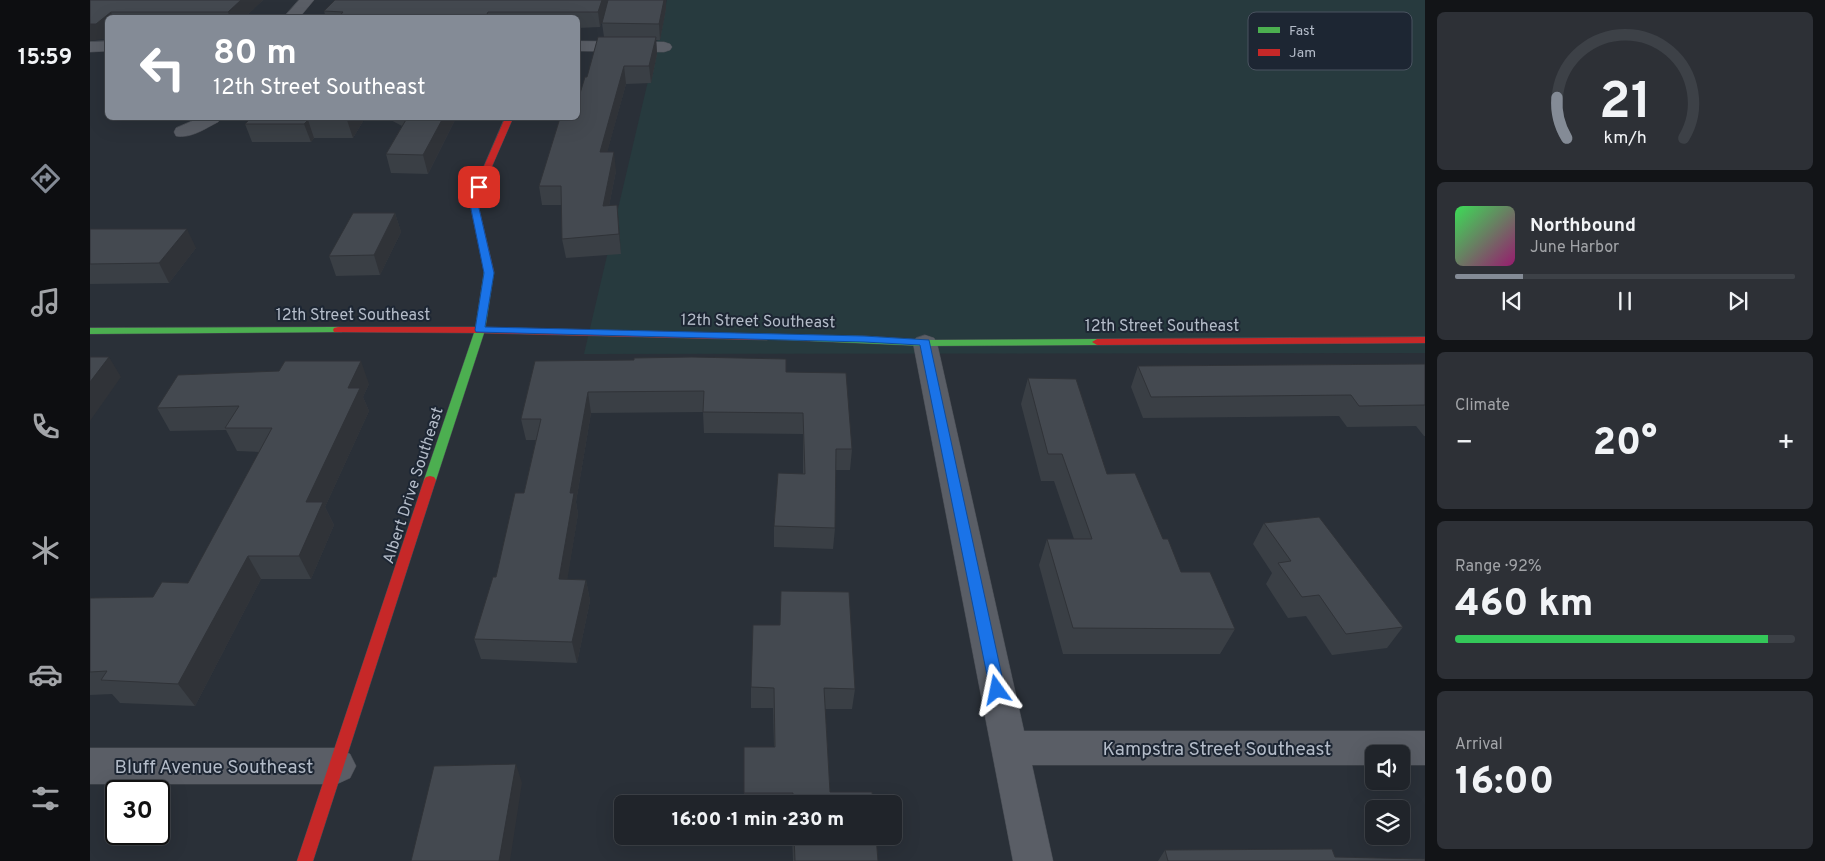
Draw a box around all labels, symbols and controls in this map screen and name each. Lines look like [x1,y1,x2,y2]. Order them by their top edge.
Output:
legend [1248,12,1412,70]
text: Fast [1289,23,1315,40]
text: 80 m [213,32,297,76]
icon: left [130,35,195,100]
text: 15:59 [18,45,72,72]
text: Jam [1289,45,1316,62]
text: 21 [1599,71,1651,137]
text: 12th Street Southeast [213,75,426,102]
text: km/h [1603,127,1647,150]
icon: directions [28,161,63,196]
pin [458,166,500,208]
icon: arrive [465,173,493,201]
text: Northbound [1530,214,1636,238]
text: June Harbor [1530,238,1619,258]
icon: music [28,285,63,320]
icon: previous [1498,287,1526,315]
icon: pause [1611,287,1639,315]
icon: next [1724,287,1752,315]
street label: 12th Street Southeast [276,306,430,326]
street label: 12th Street Southeast [680,311,835,333]
street label: 12th Street Southeast [1085,317,1239,337]
text: Climate [1455,396,1510,416]
street label: Albert Drive Southeast [379,405,449,566]
icon: phone [28,409,63,444]
text: 20° [1593,420,1657,469]
text: − [1455,426,1473,462]
text: + [1777,426,1795,462]
icon: climate [28,533,63,568]
text: Range · 92% [1455,557,1542,577]
text: 460 km [1455,581,1593,630]
icon: car [28,657,63,692]
position arrow [970,663,1022,715]
text: Arrival [1455,735,1503,755]
street label: Kampstra Street Southeast [1103,738,1331,762]
map controls [1365,745,1410,845]
button: sound [1365,745,1410,790]
street label: Bluff Avenue Southeast [115,756,313,780]
text: 16:00 [1455,759,1554,808]
speed limit sign: 30 [105,780,170,845]
icon: filters [28,781,63,816]
button: layers [1365,800,1410,845]
text: 16:00 · 1 min · 230 m [672,808,844,832]

